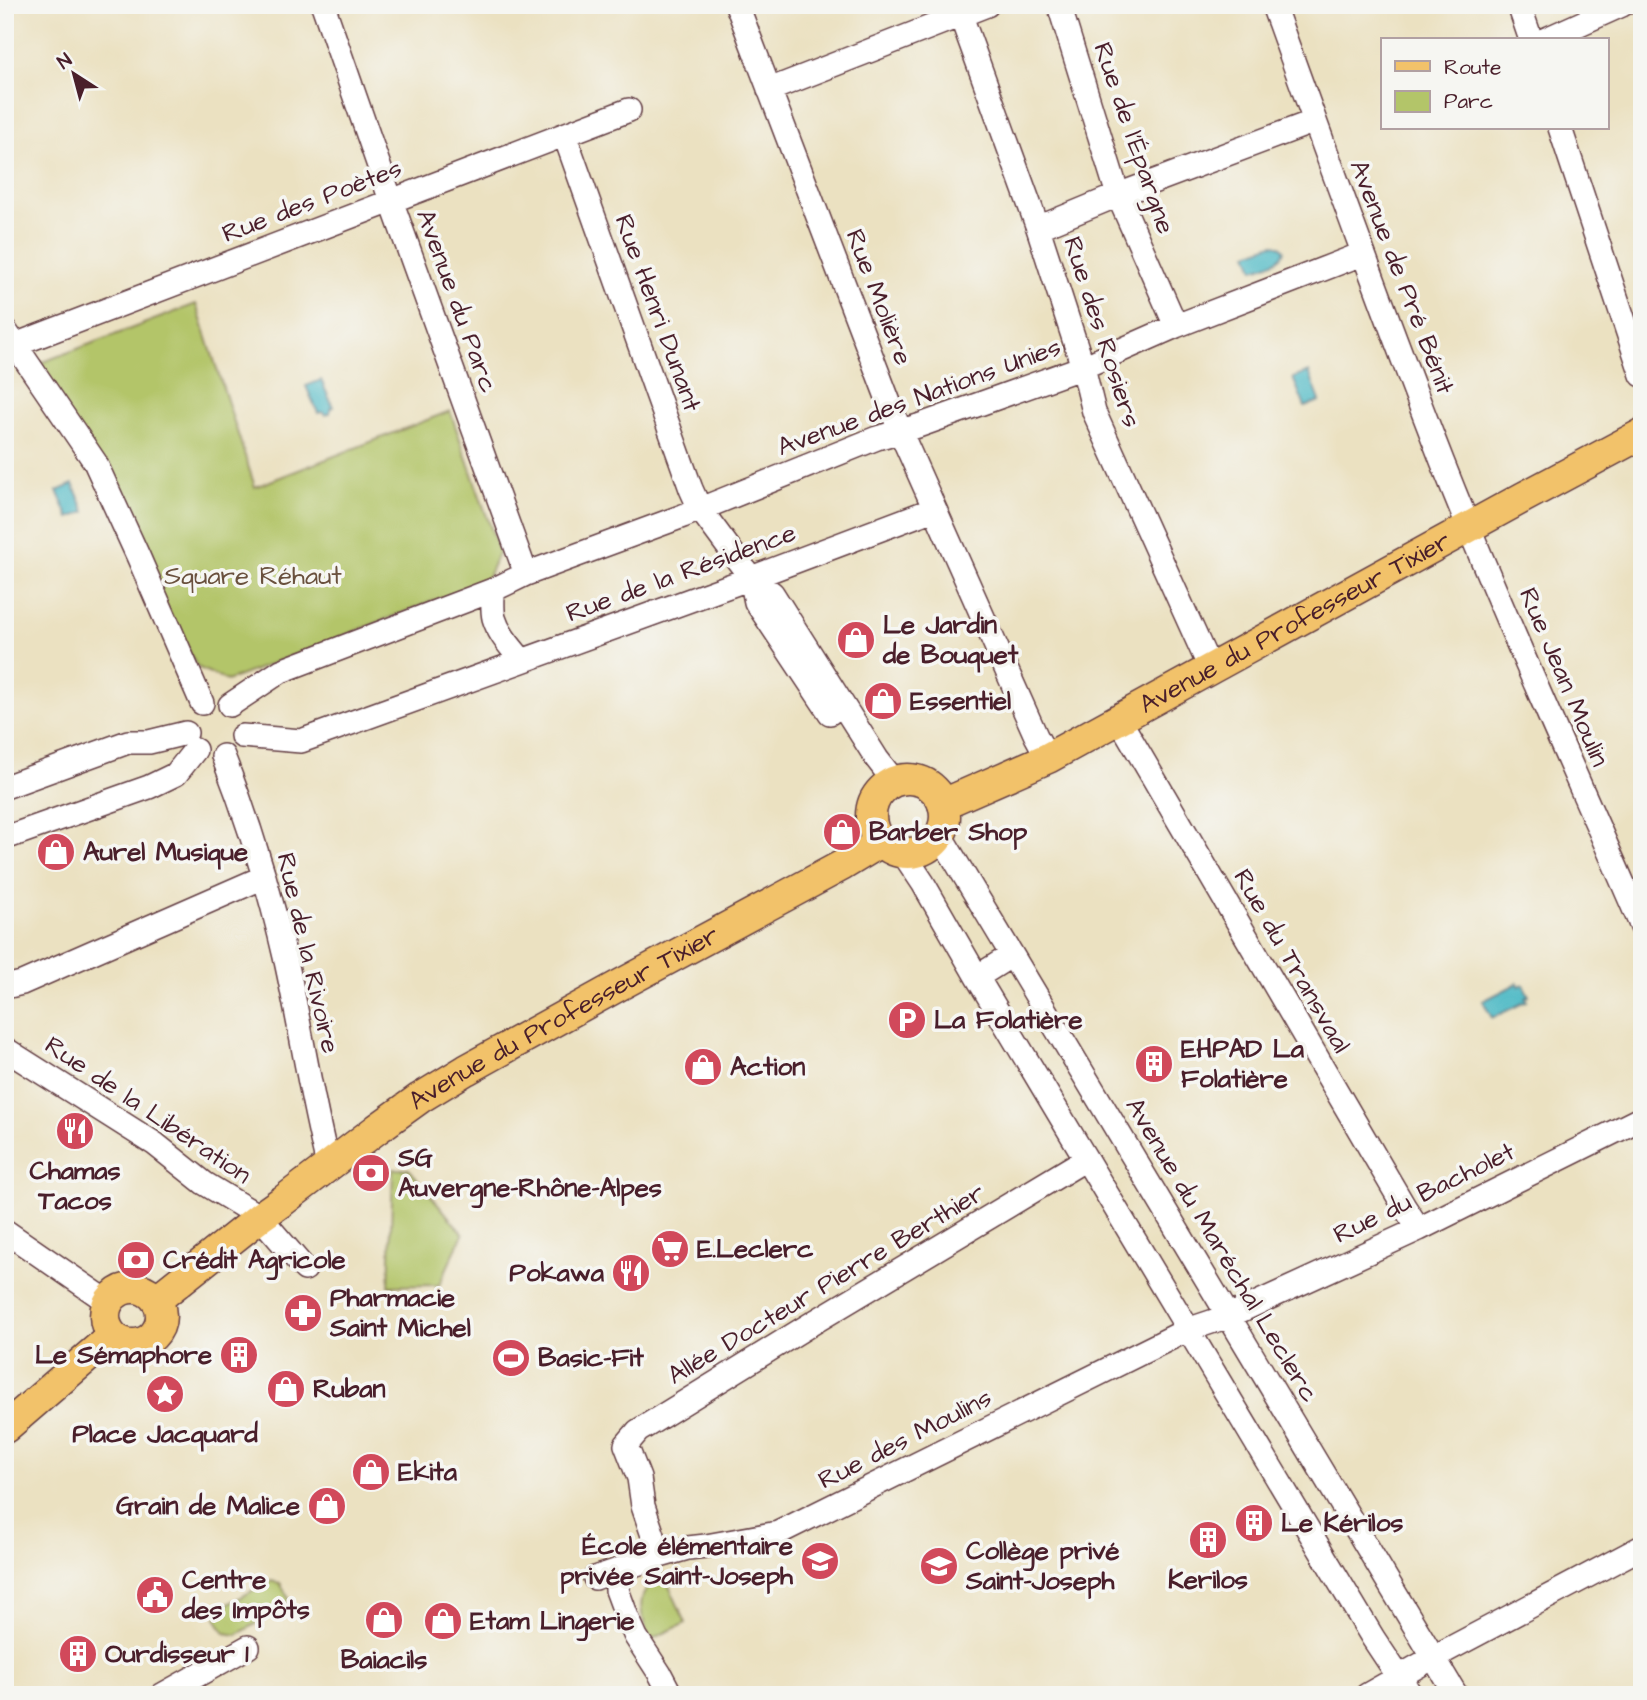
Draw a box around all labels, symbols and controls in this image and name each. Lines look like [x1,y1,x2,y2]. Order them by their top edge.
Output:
street label: Rue de l'Épargne [1082,37,1184,239]
north arrow [38,38,108,108]
legend [1381,38,1608,130]
text: N [52,47,78,76]
text: Route [1444,53,1501,82]
text: Parc [1444,87,1493,116]
street label: Rue des Poètes [217,150,407,252]
street label: Avenue de Pré Bénit [1341,155,1463,400]
street label: Avenue du Parc [407,204,507,398]
street label: Rue Henri Dunant [606,209,711,417]
street label: Rue Molière [837,224,921,370]
street label: Rue des Rosiers [1054,232,1150,432]
street label: Avenue des Nations Unies [772,329,1066,465]
street label: Rue de la Résidence [561,515,801,631]
street label: Avenue du Professeur Tixier [1133,523,1457,723]
park label: Square Réhaut [164,558,342,594]
street label: Rue Jean Moulin [1510,582,1618,772]
place label: Le Jardin de Bouquet [882,607,1019,673]
shop icon: Le Jardin de Bouquet [835,619,877,661]
shop icon: Essentiel [862,680,904,722]
place label: Essentiel [910,683,1011,719]
shop icon: Barber Shop [821,811,863,853]
place label: Barber Shop [869,814,1028,850]
shop icon: Aurel Musique [35,831,77,873]
place label: Aurel Musique [83,834,248,870]
street label: Rue de la Rivoire [267,849,349,1057]
street label: Rue du Transvaal [1225,862,1359,1060]
street label: Avenue du Professeur Tixier [401,917,725,1119]
parking icon: La Folatière [886,999,928,1041]
place label: La Folatière [934,1002,1083,1038]
street label: Rue de la Libération [38,1027,258,1193]
place label: EHPAD La Folatière [1181,1031,1305,1097]
building icon: EHPAD La Folatière [1133,1043,1175,1085]
shop icon: Action [682,1046,724,1088]
place label: Action [730,1049,805,1085]
street label: Avenue du Maréchal Leclerc [1117,1091,1327,1409]
restaurant icon: Chamas Tacos [54,1110,96,1152]
street label: Rue du Bacholet [1327,1133,1521,1252]
place label: SG Auvergne-Rhône-Alpes [397,1140,662,1209]
bank icon: SG Auvergne-Rhône-Alpes [350,1152,392,1194]
place label: Chamas Tacos [29,1153,121,1219]
street label: Allée Docteur Pierre Berthier [661,1175,991,1393]
supermarket icon: E.Leclerc [649,1228,691,1270]
place label: E.Leclerc [697,1231,814,1267]
bank icon: Crédit Agricole [115,1239,157,1281]
place label: Crédit Agricole [163,1242,346,1281]
restaurant icon: Pokawa [610,1252,652,1294]
place label: Pokawa [509,1255,605,1291]
place label: Pharmacie Saint Michel [329,1280,471,1346]
pharmacy icon: Pharmacie Saint Michel [282,1292,324,1334]
building icon: Le Sémaphore [218,1334,260,1376]
place label: Le Sémaphore [35,1337,212,1373]
sports icon: Basic-Fit [490,1337,532,1379]
place label: Basic-Fit [538,1340,644,1376]
shop icon: Ruban [265,1368,307,1410]
place label: Ruban [313,1371,386,1407]
place icon: Place Jacquard [144,1373,186,1415]
street label: Rue des Moulins [812,1380,998,1498]
place label: Place Jacquard [72,1416,259,1452]
shop icon: Ekita [350,1451,392,1493]
place label: Ekita [398,1454,458,1490]
shop icon: Grain de Malice [306,1485,348,1527]
place label: Grain de Malice [116,1488,300,1524]
building icon: Le Kérilos [1233,1502,1275,1544]
place label: Le Kérilos [1281,1505,1403,1541]
building icon: Kerilos [1187,1519,1229,1561]
place label: École élémentaire privée Saint-Joseph [560,1528,794,1594]
place label: Collège privé Saint-Joseph [965,1533,1119,1599]
school or university icon: École élémentaire privée Saint-Joseph [799,1540,841,1582]
school or university icon: Collège privé Saint-Joseph [918,1545,960,1587]
place label: Centre des Impôts [181,1562,310,1628]
place label: Kerilos [1168,1562,1248,1598]
public building icon: Centre des Impôts [134,1574,176,1616]
shop icon: Baiacils [363,1599,405,1641]
shop icon: Etam Lingerie [422,1600,464,1642]
place label: Etam Lingerie [470,1603,635,1642]
building icon: Ourdisseur 1 [57,1633,99,1675]
place label: Ourdisseur 1 [105,1636,249,1672]
place label: Baiacils [341,1642,427,1678]

